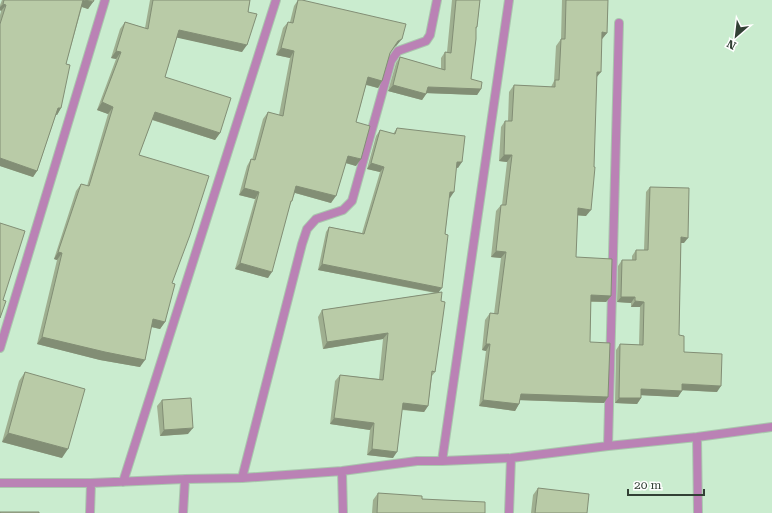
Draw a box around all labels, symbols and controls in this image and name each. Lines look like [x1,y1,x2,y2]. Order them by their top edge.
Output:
north arrow [716,16,756,56]
text: N [724,36,738,52]
scale bar [628,471,704,497]
text: 20 m [634,478,661,492]

